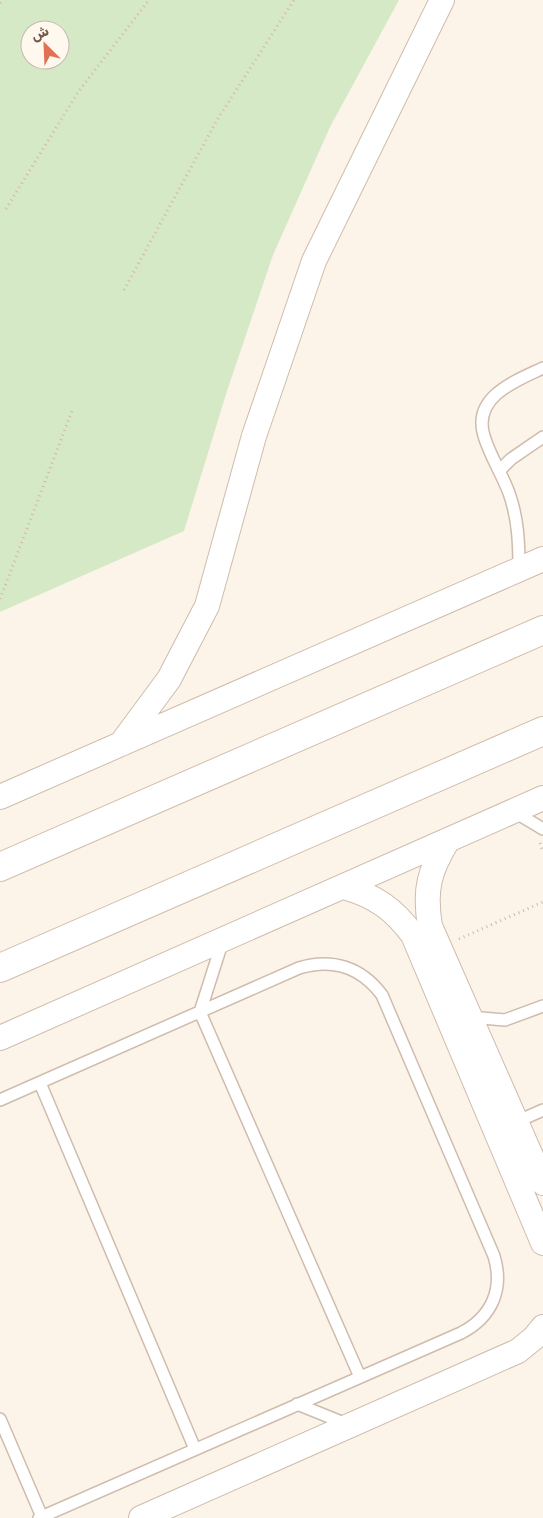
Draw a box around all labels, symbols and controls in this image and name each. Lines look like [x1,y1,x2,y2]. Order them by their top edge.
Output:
north arrow [20,20,70,70]
text: ش [28,22,52,45]

